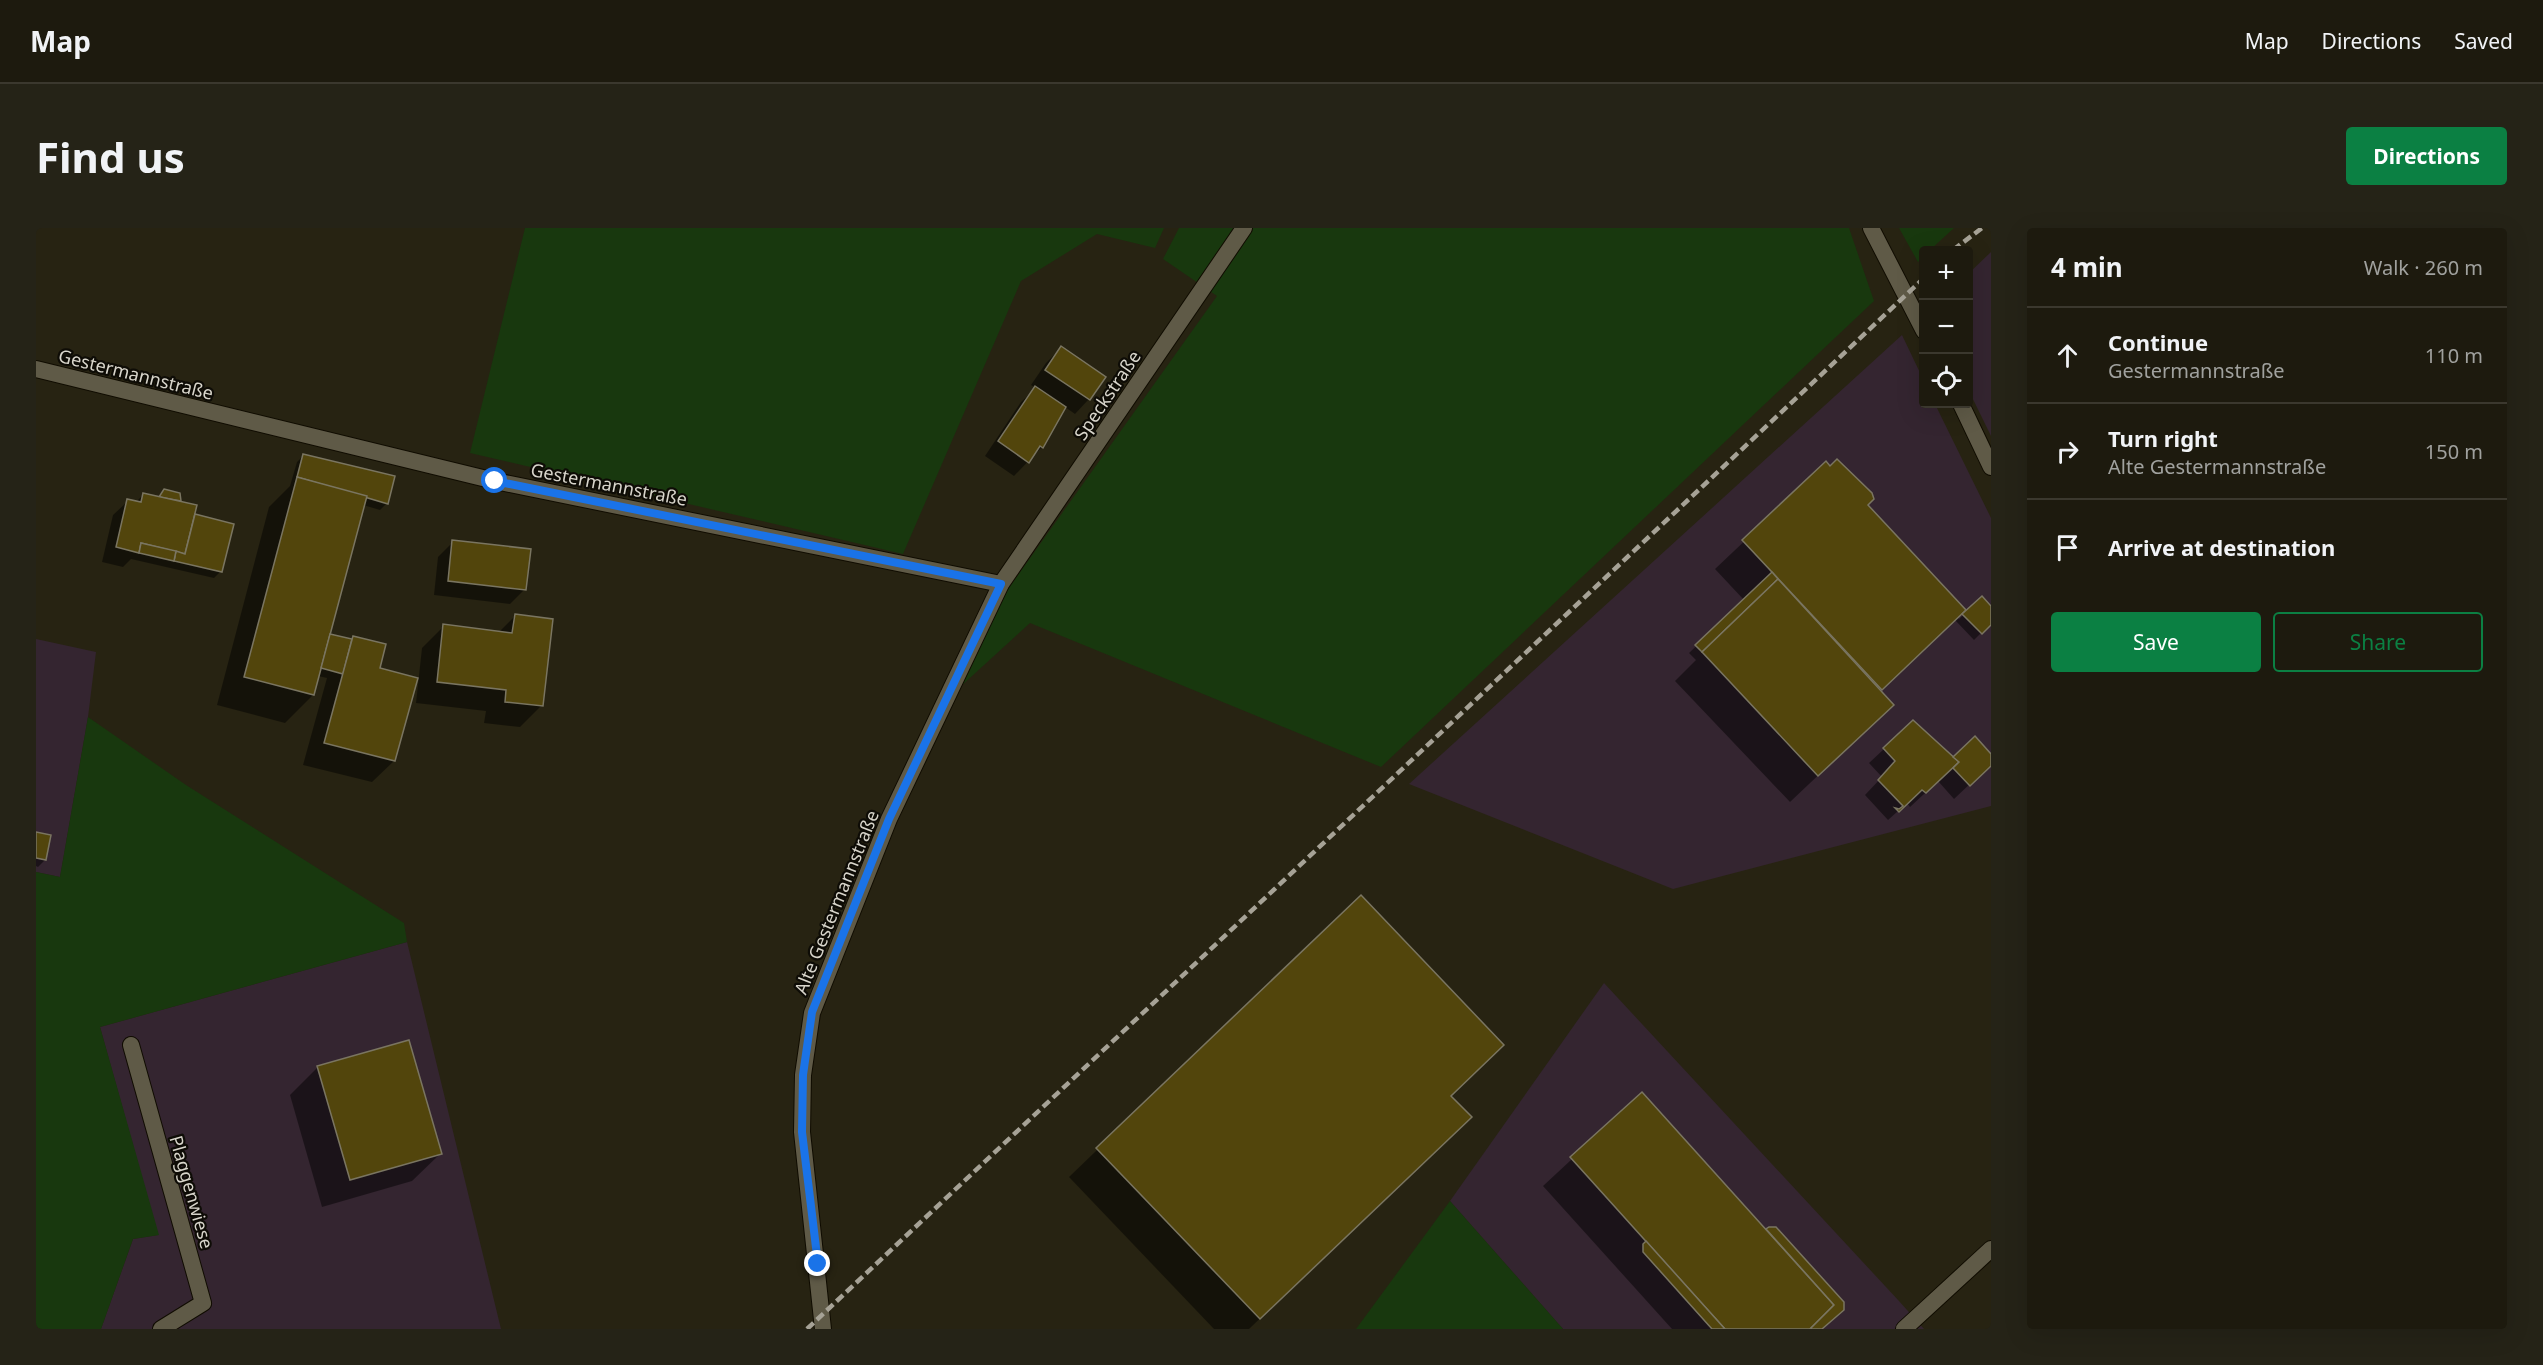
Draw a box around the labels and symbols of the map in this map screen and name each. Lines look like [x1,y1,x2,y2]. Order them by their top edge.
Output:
street label: Gestermannstraße [56,343,216,405]
street label: Speckstraße [1068,346,1146,444]
street label: Gestermannstraße [529,457,689,511]
route start [481,467,507,493]
street label: Alte Gestermannstraße [788,806,884,998]
street label: Plaggenwiese [164,1133,220,1251]
route end [804,1250,830,1276]

